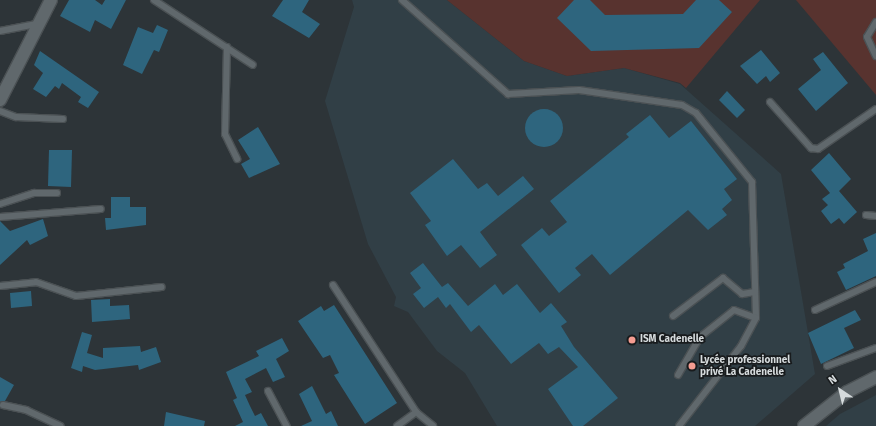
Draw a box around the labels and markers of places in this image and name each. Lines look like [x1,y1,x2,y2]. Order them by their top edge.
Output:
place label: ISM Cadenelle [640,334,704,346]
marker: ISM Cadenelle [627,335,637,345]
place label: Lycée professionnel privé La Cadenelle [700,354,790,378]
marker: Lycée professionnel privé La Cadenelle [687,361,697,371]

